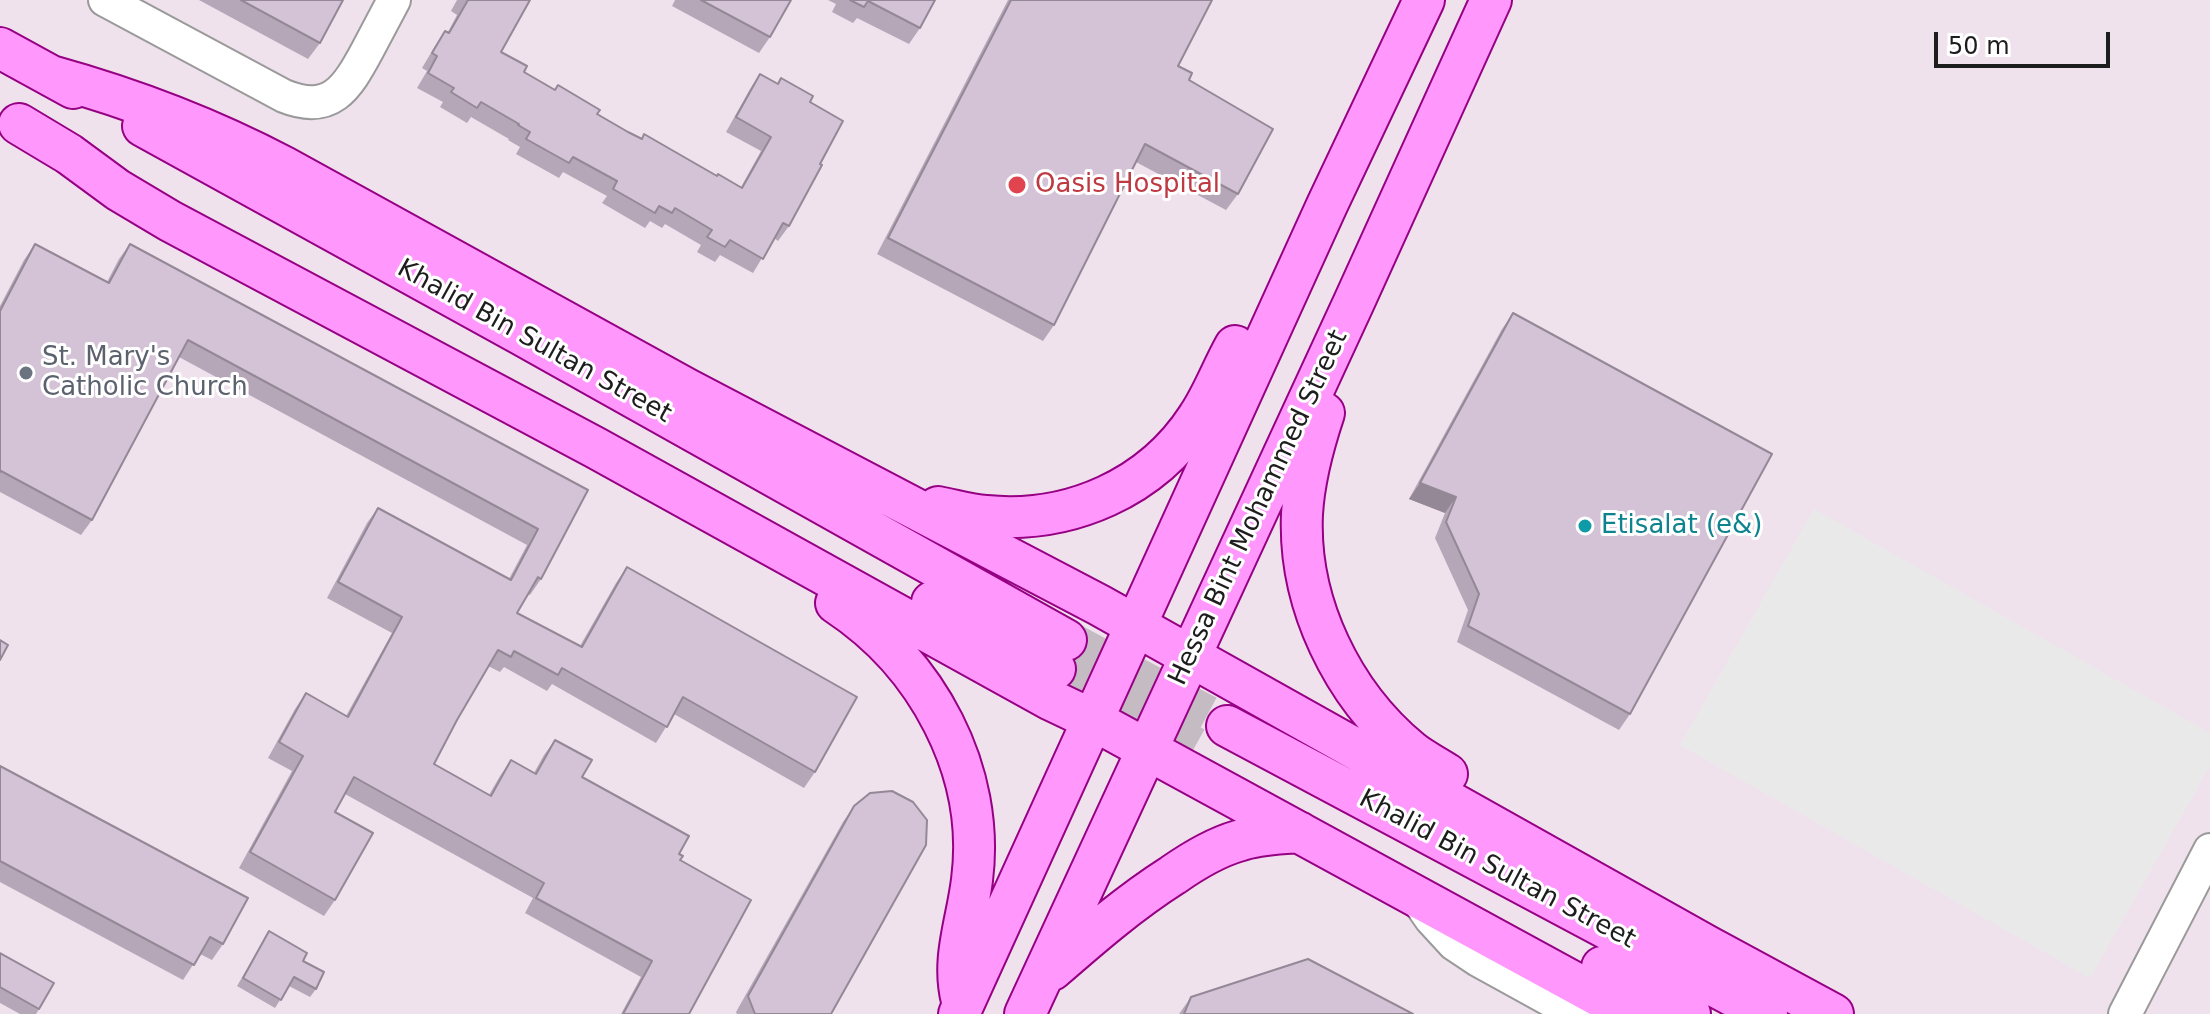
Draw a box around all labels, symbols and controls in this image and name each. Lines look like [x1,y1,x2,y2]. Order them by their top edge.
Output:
scale bar [1938,16,2114,66]
text: 50 m [1948,32,2010,60]
place label: Oasis Hospital [1035,169,1220,201]
marker: Oasis Hospital [1006,174,1028,196]
street label: Khalid Bin Sultan Street [392,254,676,430]
street label: Hessa Bint Mohammed Street [1163,326,1355,690]
place label: St. Mary's Catholic Church [42,342,248,404]
marker: St. Mary's Catholic Church [17,364,35,382]
place label: Etisalat (e&) [1601,510,1762,542]
marker: Etisalat (e&) [1576,517,1594,535]
street label: Khalid Bin Sultan Street [1353,784,1641,956]

